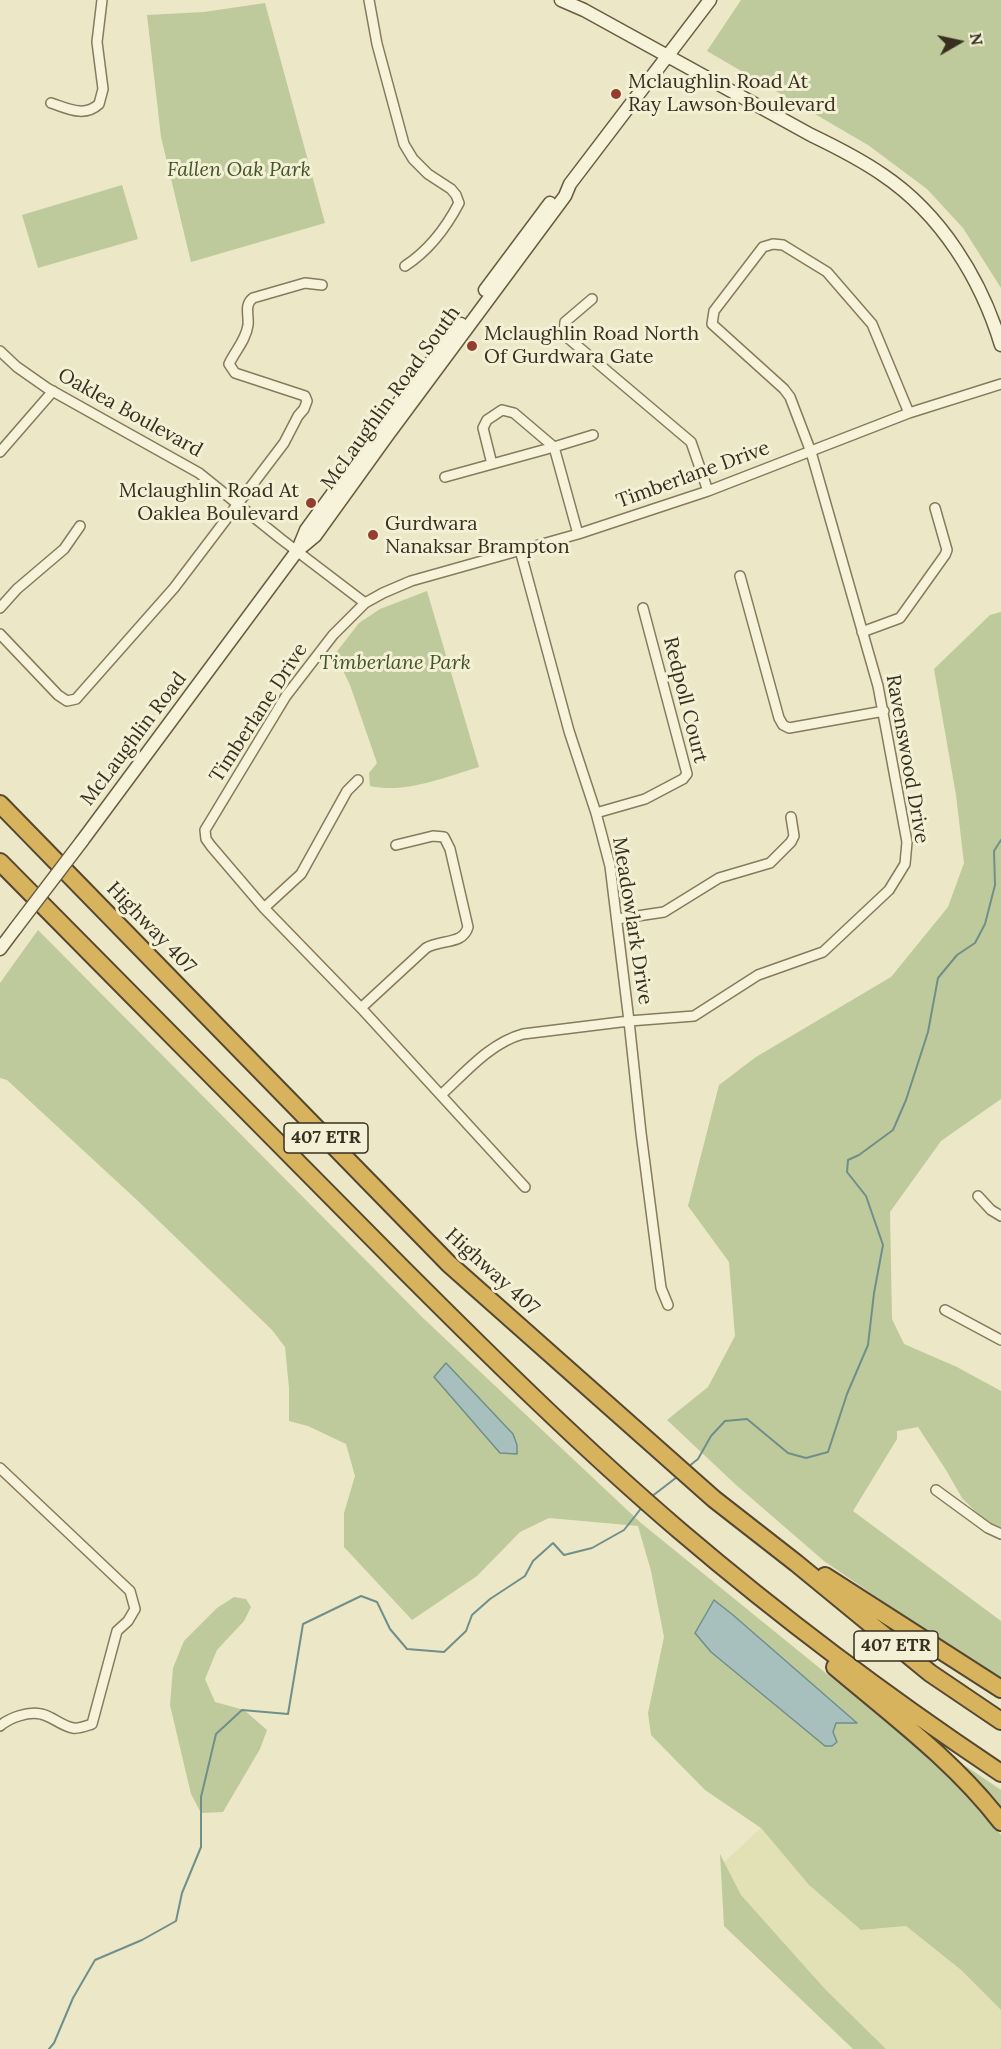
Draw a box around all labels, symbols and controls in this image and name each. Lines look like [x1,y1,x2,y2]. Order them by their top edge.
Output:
north arrow [929,12,989,72]
text: N [966,32,988,47]
place label: Mclaughlin Road At Ray Lawson Boulevard [628,70,836,117]
marker: Mclaughlin Road At Ray Lawson Boulevard [609,87,623,101]
park label: Fallen Oak Park [167,158,311,182]
street label: McLaughlin Road South [316,302,466,494]
place label: Mclaughlin Road North Of Gurdwara Gate [484,322,699,369]
marker: Mclaughlin Road North Of Gurdwara Gate [465,339,479,353]
street label: Oaklea Boulevard [53,363,207,463]
street label: Timberlane Drive [613,436,773,514]
place label: Mclaughlin Road At Oaklea Boulevard [119,479,299,526]
marker: Mclaughlin Road At Oaklea Boulevard [304,496,318,510]
place label: Gurdwara Nanaksar Brampton [385,512,570,559]
marker: Gurdwara Nanaksar Brampton [366,528,380,542]
street label: Redpoll Court [658,634,712,766]
street label: Timberlane Drive [205,639,313,787]
park label: Timberlane Park [319,651,471,675]
street label: McLaughlin Road [76,667,192,811]
street label: Ravenswood Drive [880,673,934,845]
street label: Meadowlark Drive [607,836,657,1006]
street label: Highway 407 [101,877,201,979]
road number: 407 ETR [284,1123,368,1153]
street label: Highway 407 [440,1224,544,1320]
road number: 407 ETR [854,1631,938,1661]

